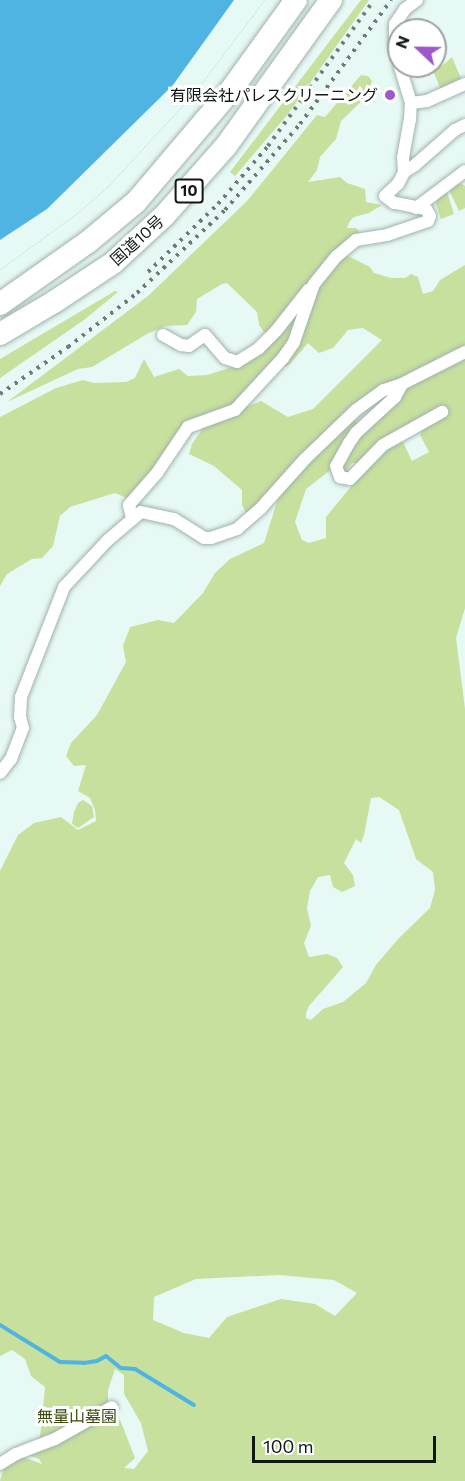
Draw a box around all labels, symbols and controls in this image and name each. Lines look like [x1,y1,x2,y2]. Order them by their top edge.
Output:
north arrow [387,18,447,78]
text: N [391,33,413,51]
place label: 有限会社パレスクリーニング [170,85,378,105]
marker: 有限会社パレスクリーニング [383,88,397,102]
road number: 10 [174,179,204,203]
street label: 国道10号 [106,211,168,269]
park label: 無量山墓園 [37,1406,117,1426]
scale bar [255,1424,440,1462]
text: 100 m [263,1435,313,1457]

